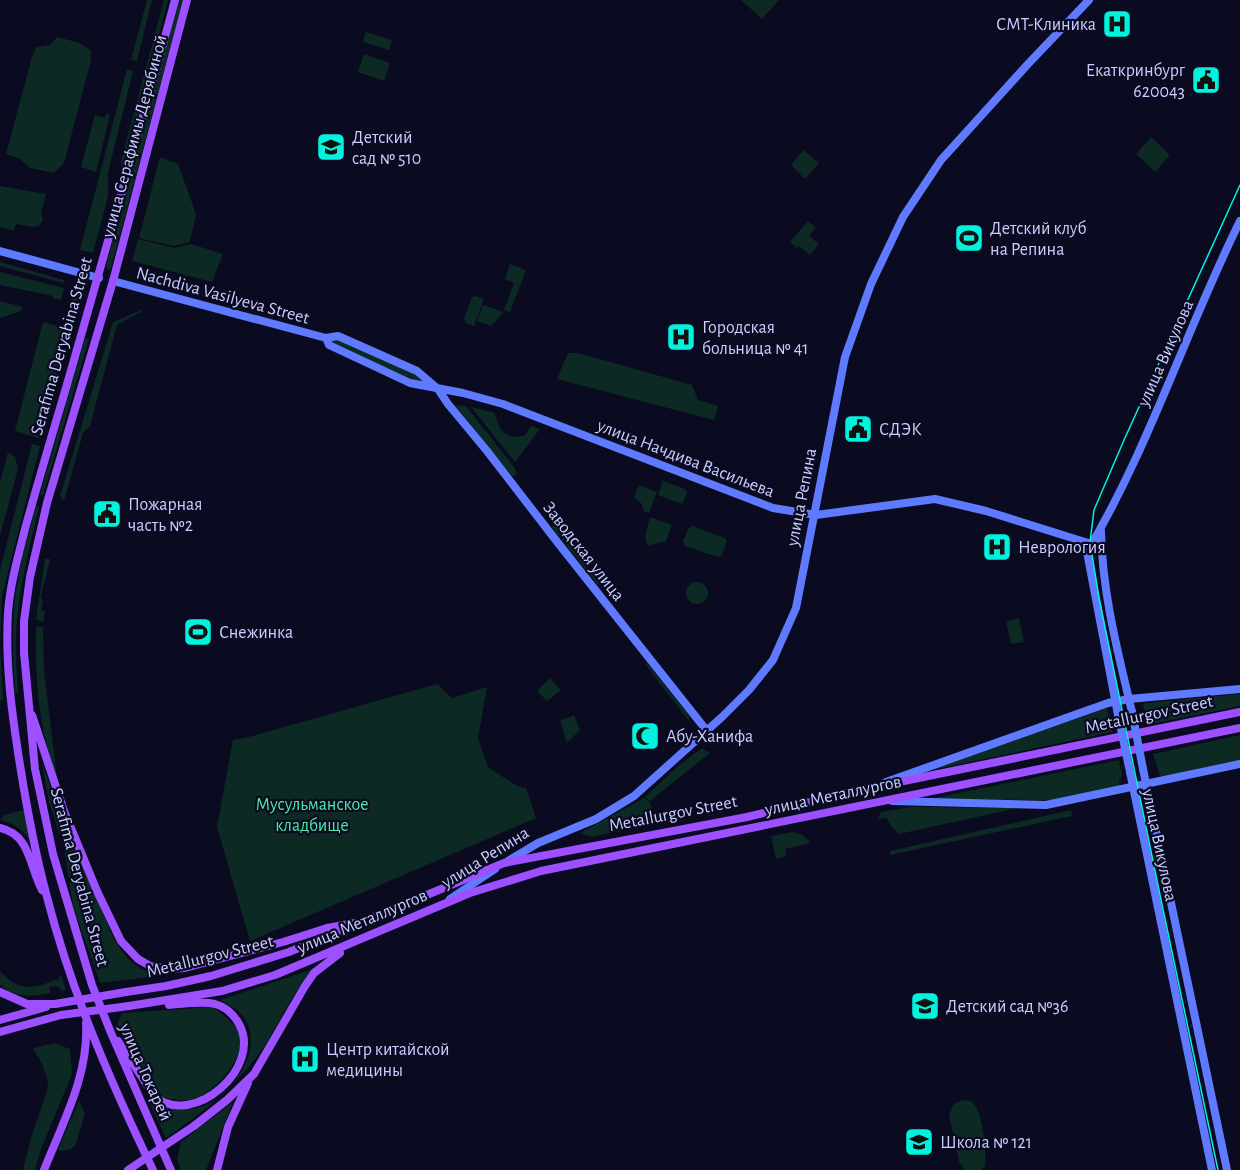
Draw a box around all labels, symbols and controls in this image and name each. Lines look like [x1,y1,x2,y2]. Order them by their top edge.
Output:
hospital icon: СМТ-Клиника [1101,8,1133,40]
place label: СМТ-Клиника [996,16,1096,34]
street label: улица Серафимы Дерябиной [98,33,171,240]
place label: Екаткринбург 620043 [1086,61,1186,101]
public building icon: Екаткринбург 620043 [1190,64,1222,96]
place label: Детский сад № 510 [352,129,421,168]
school or university icon: Детский сад № 510 [315,131,347,163]
place label: Детский клуб на Репина [990,219,1086,259]
sports icon: Детский клуб на Репина [953,222,985,254]
street label: Serafima Deryabina Street [28,255,96,437]
street label: Nachdiva Vasilyeva Street [134,264,312,328]
street label: улица Викулова [1134,298,1197,410]
place label: Городская больница № 41 [702,319,809,358]
hospital icon: Городская больница № 41 [665,321,697,353]
public building icon: СДЭК [842,413,874,445]
street label: улица Начдива Васильева [594,416,777,501]
place label: СДЭК [879,421,922,439]
street label: улица Репина [783,447,820,549]
place label: Пожарная часть №2 [128,496,203,535]
public building icon: Пожарная часть №2 [91,498,123,530]
street label: Заводская улица [539,499,627,605]
hospital icon: Неврология [981,531,1013,563]
place label: Неврология [1018,539,1106,557]
sports icon: Снежинка [182,616,214,648]
place label: Снежинка [219,624,293,642]
street label: Metallurgov Street [1084,693,1215,737]
mosque icon: Абу-Ханифа [629,720,661,752]
place label: Абу-Ханифа [666,727,753,746]
street label: улица Металлургов [762,773,903,819]
street label: Serafima Deryabina Street [47,786,112,969]
street label: улица Викулова [1138,786,1180,903]
street label: Metallurgov Street [608,793,739,835]
park label: Мусульманское кладбище [256,796,368,835]
street label: улица Репина [438,824,532,892]
street label: улица Металлургов [294,886,430,958]
street label: Metallurgov Street [145,932,276,981]
school or university icon: Детский сад №36 [909,990,941,1022]
place label: Детский сад №36 [946,998,1068,1016]
street label: улица Токарей [115,1020,175,1124]
place label: Центр китайской медицины [326,1041,450,1080]
hospital icon: Центр китайской медицины [289,1043,321,1075]
school or university icon: Школа № 121 [903,1126,935,1158]
place label: Школа № 121 [940,1134,1032,1152]

